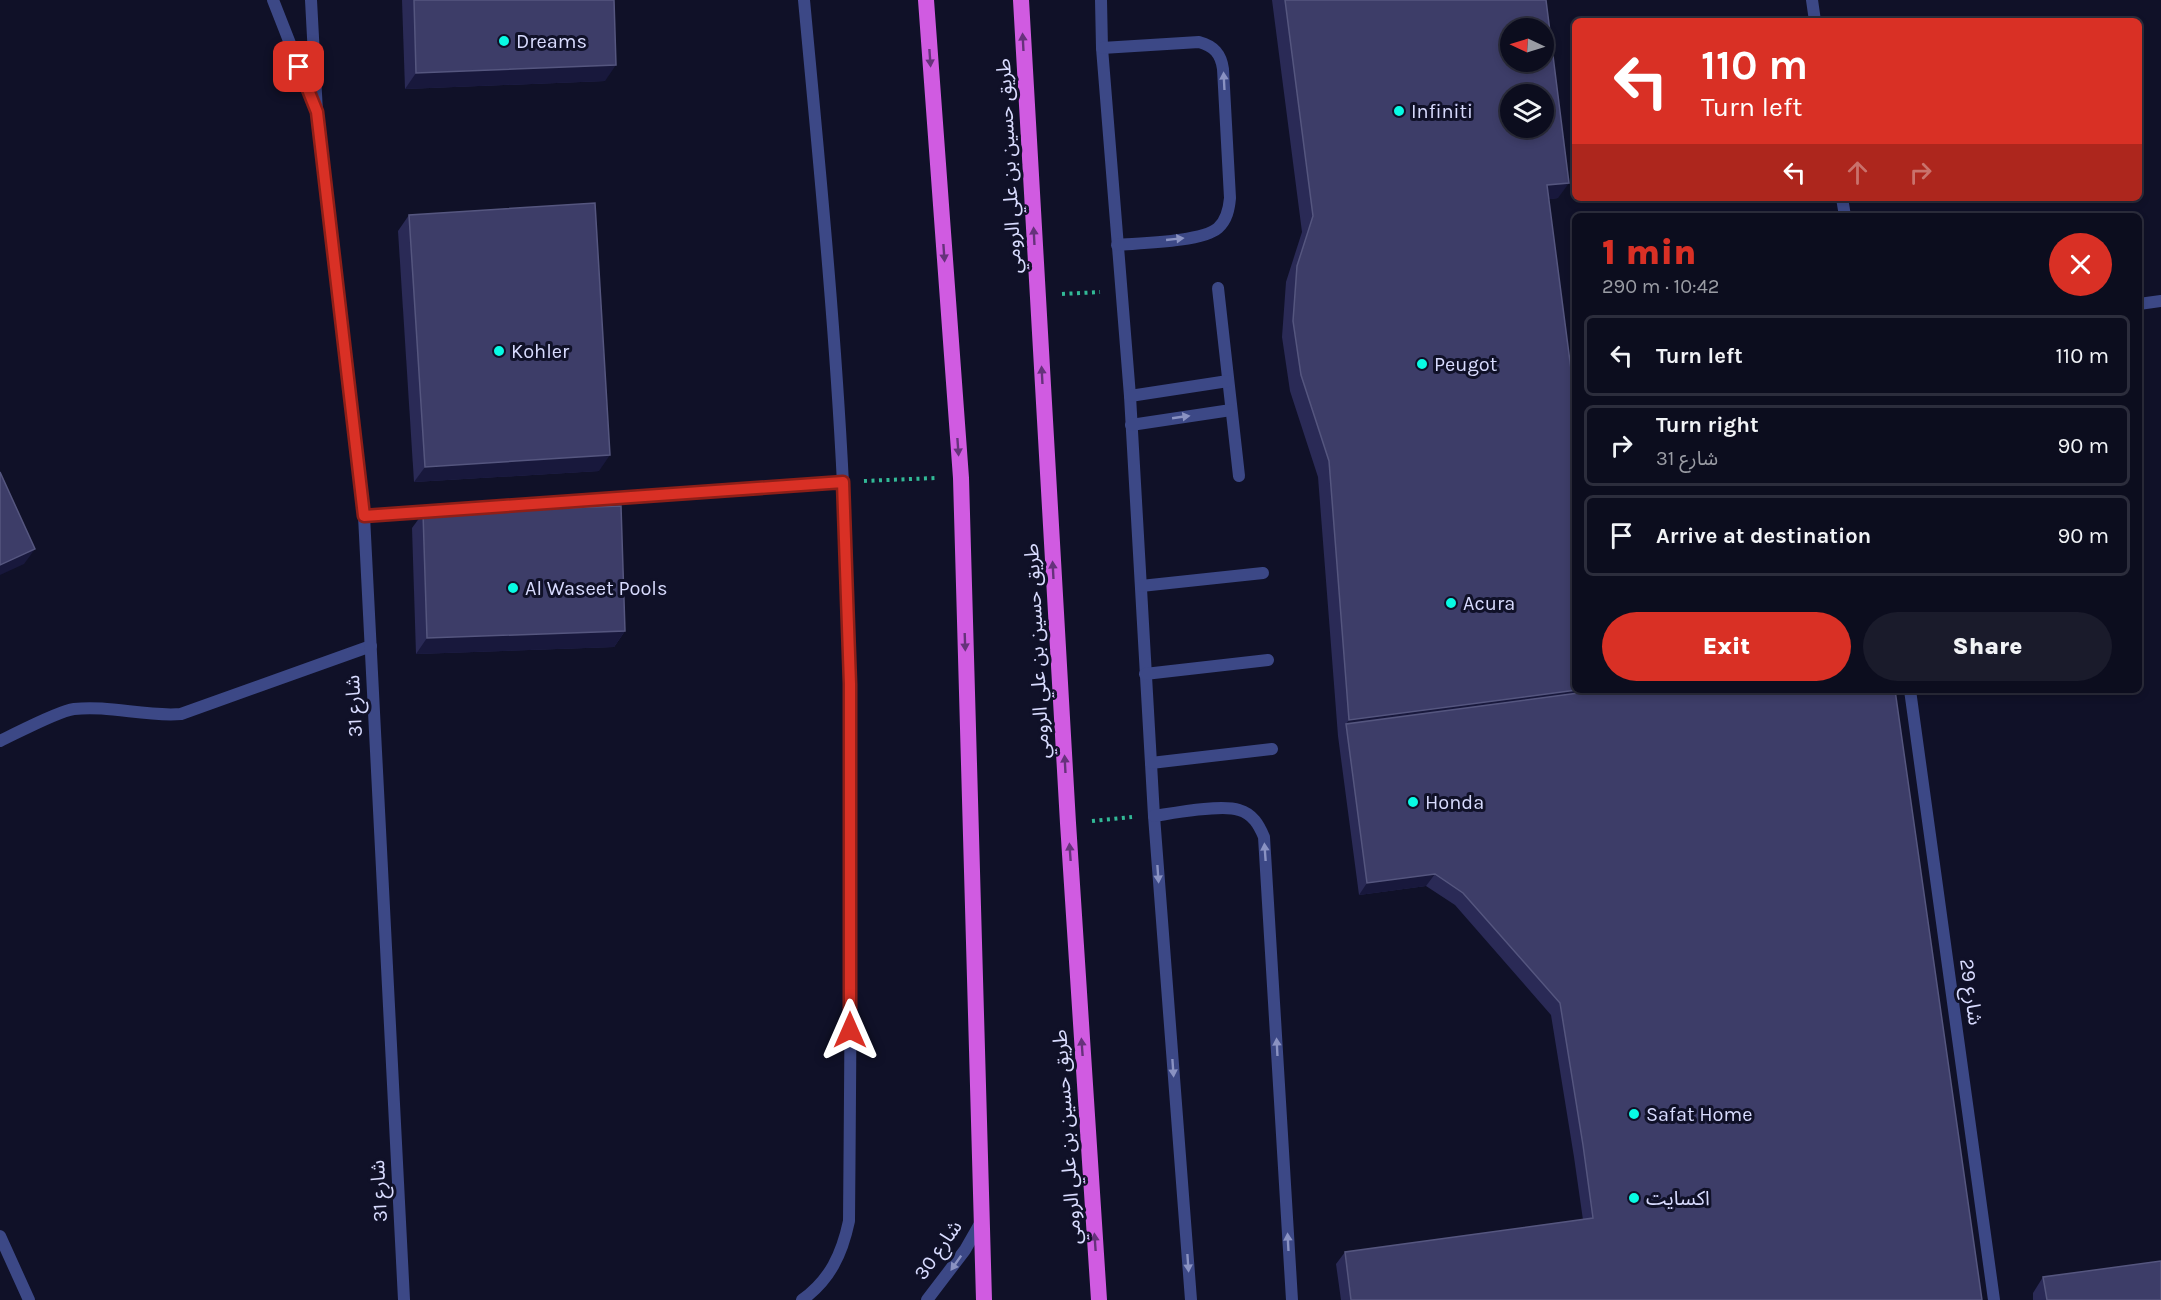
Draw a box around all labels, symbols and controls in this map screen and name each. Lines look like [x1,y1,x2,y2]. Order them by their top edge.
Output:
north arrow [1500,18,1554,72]
map controls [1500,18,1554,138]
place label: Dreams [516,30,587,53]
one-way arrow [1019,32,1028,51]
marker: Dreams [497,34,511,48]
text: 110 m [1701,40,1808,90]
pin [273,41,324,92]
icon: left [1602,42,1680,120]
one-way arrow [925,49,935,68]
icon: arrive [282,50,315,83]
street label: طريق حسين بن علي الرومي [992,58,1030,274]
one-way arrow [1219,72,1228,91]
button: layers [1500,84,1554,138]
text: Turn left [1701,91,1802,123]
place label: Infiniti [1411,100,1473,123]
marker: Infiniti [1392,104,1406,118]
icon: left [1778,156,1811,189]
icon: ahead [1841,156,1874,189]
icon: right [1904,156,1937,189]
one-way arrow [1030,227,1039,246]
text: 1 min [1602,231,1696,273]
button: close [2049,233,2112,296]
one-way arrow [1166,234,1185,244]
one-way arrow [939,243,949,262]
text: 290 m · 10:42 [1602,275,1719,298]
icon: left [1605,339,1638,372]
place label: Kohler [511,340,570,363]
text: Turn left [1656,343,1743,369]
text: 110 m [2056,343,2109,369]
marker: Kohler [492,344,506,358]
place label: Peugot [1434,353,1498,376]
marker: Peugot [1415,357,1429,371]
one-way arrow [1038,365,1047,384]
text: Turn right [1656,412,1759,438]
one-way arrow [1172,413,1191,422]
icon: right [1605,429,1638,462]
text: 90 m [2057,433,2109,459]
one-way arrow [954,438,963,457]
text: شارع 31 [1656,447,1718,470]
icon: arrive [1605,519,1638,552]
text: Arrive at destination [1656,523,1871,549]
text: 90 m [2057,523,2109,549]
street label: طريق حسين بن علي الرومي [1020,543,1058,759]
one-way arrow [1049,560,1058,579]
place label: Al Waseet Pools [525,577,667,600]
marker: Al Waseet Pools [506,581,520,595]
place label: Acura [1463,592,1515,615]
marker: Acura [1444,596,1458,610]
button: Exit [1602,612,1851,681]
button: Share [1863,612,2112,681]
one-way arrow [961,633,970,652]
street label: شارع 31 [341,674,370,738]
one-way arrow [1060,755,1069,774]
place label: Honda [1425,791,1484,814]
marker: Honda [1406,795,1420,809]
one-way arrow [1065,843,1075,862]
one-way arrow [1260,843,1270,862]
one-way arrow [1153,864,1163,883]
street label: شارع 29 [1952,957,1987,1027]
position arrow [818,998,882,1062]
street label: طريق حسين بن علي الرومي [1048,1028,1090,1245]
one-way arrow [1078,1037,1087,1056]
one-way arrow [1272,1037,1281,1056]
one-way arrow [1169,1059,1178,1078]
place label: Safat Home [1646,1103,1753,1126]
marker: Safat Home [1627,1107,1641,1121]
street label: شارع 31 [366,1159,395,1223]
place label: اكسايت [1646,1187,1710,1210]
marker: اكسايت [1627,1191,1641,1205]
street label: شارع 30 [909,1216,969,1286]
one-way arrow [1090,1232,1100,1251]
one-way arrow [1284,1232,1293,1251]
one-way arrow [1184,1253,1193,1272]
one-way arrow [950,1254,962,1270]

